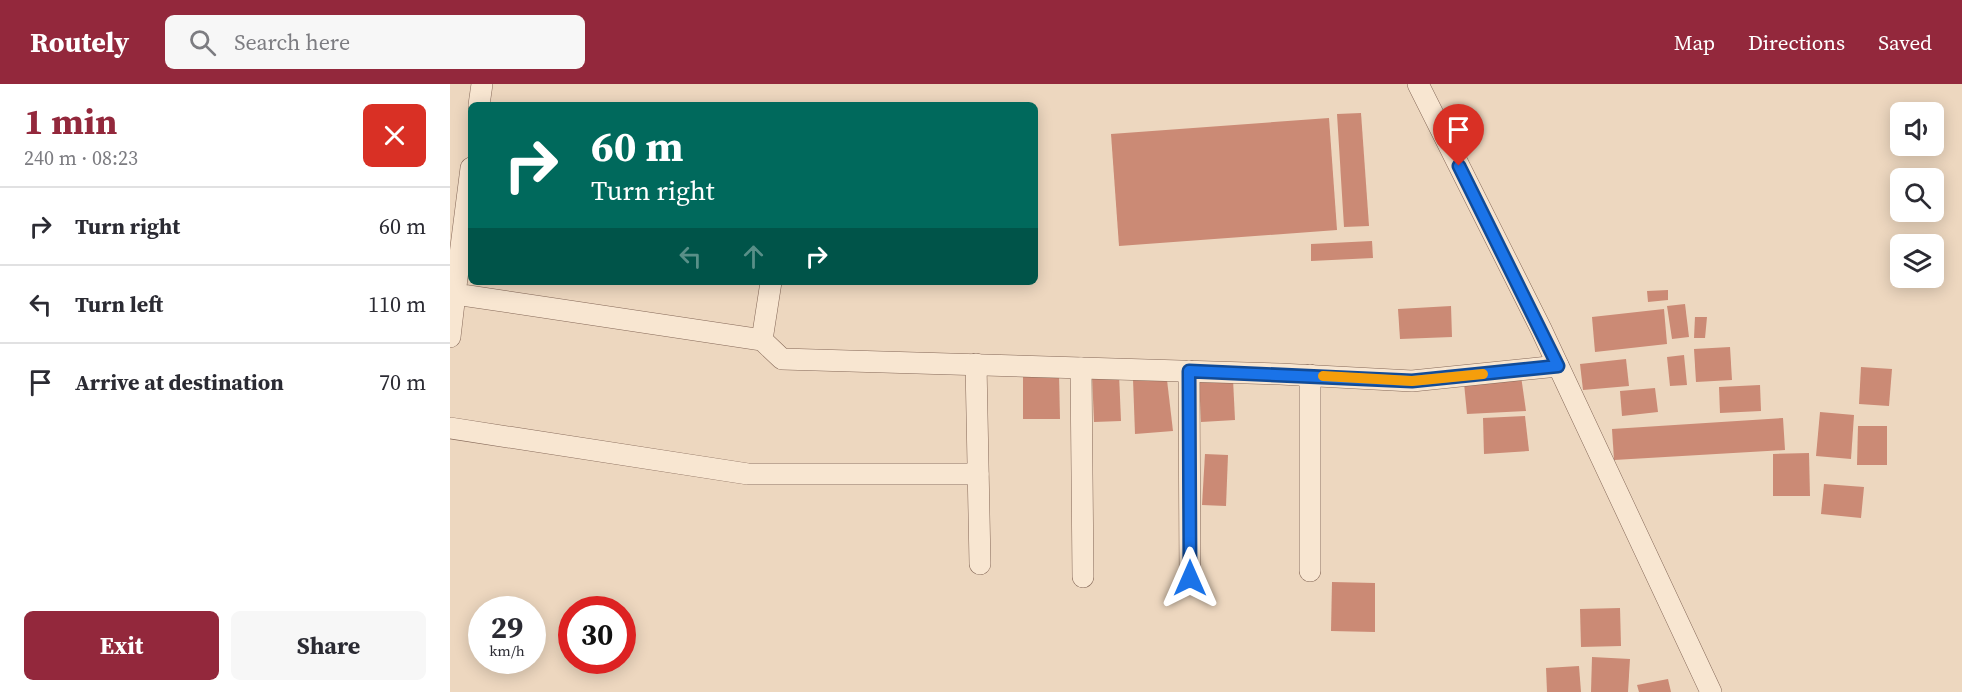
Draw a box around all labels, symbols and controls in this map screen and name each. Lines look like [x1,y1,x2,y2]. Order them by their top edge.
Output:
search box [165,15,585,69]
text: Routely [30,23,129,61]
icon: search [186,26,219,59]
text: Search here [234,27,350,57]
text: Map [1674,28,1715,57]
text: Directions [1748,28,1845,57]
text: Saved [1878,28,1932,57]
text: 1 min [24,97,117,146]
map controls [1890,102,1944,288]
button: sound [1890,102,1944,156]
button: close [363,104,426,167]
pin [1433,104,1484,166]
icon: arrive [1442,113,1475,146]
text: 60 m [591,117,684,175]
icon: right [492,126,570,204]
text: 240 m · 08:23 [24,144,138,172]
button: search [1890,168,1944,222]
text: Turn right [591,172,715,209]
icon: right [24,210,57,243]
text: Turn right [75,211,180,241]
text: 60 m [379,211,426,241]
button: layers [1890,234,1944,288]
icon: left [674,240,707,273]
icon: ahead [737,240,770,273]
icon: right [800,240,833,273]
icon: left [24,288,57,321]
text: Turn left [75,289,163,319]
text: 110 m [368,289,426,319]
icon: arrive [24,366,57,399]
text: Arrive at destination [75,367,284,397]
text: 70 m [379,367,426,397]
position arrow [1158,546,1222,610]
speed limit sign: 30 [558,596,636,674]
text: 29 [491,607,523,648]
button: Exit [24,611,219,680]
button: Share [231,611,426,680]
text: km/h [489,640,525,661]

